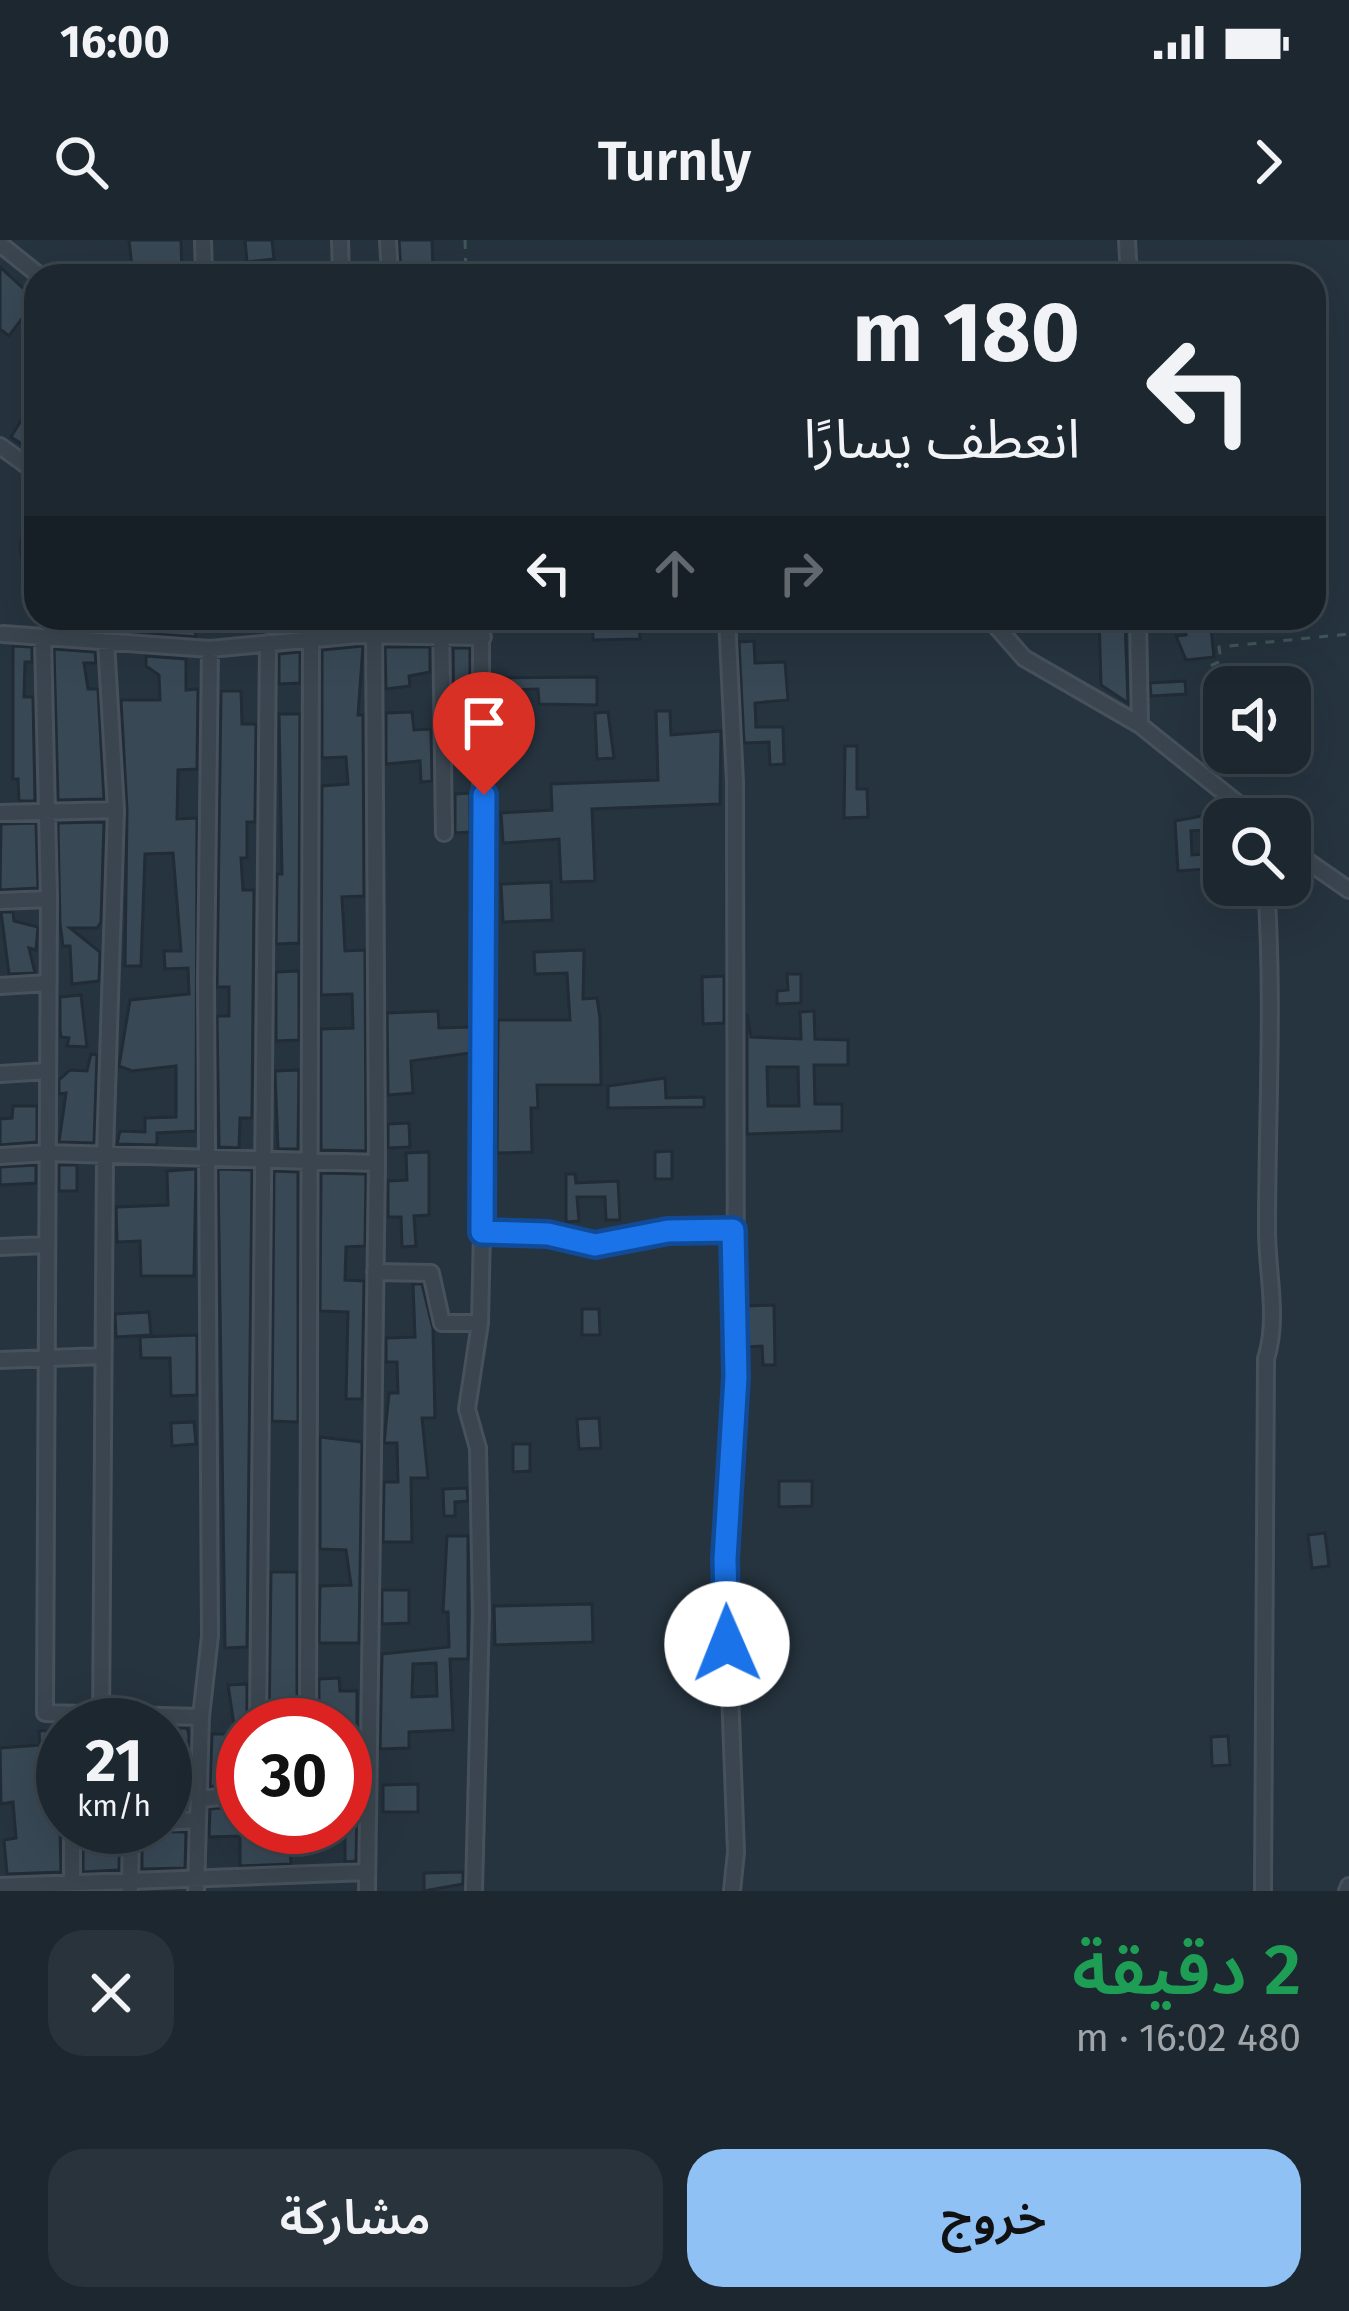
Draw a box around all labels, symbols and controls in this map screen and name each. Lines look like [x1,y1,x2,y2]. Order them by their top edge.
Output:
text: 16:00 [60,15,170,69]
icon: search [48,129,114,195]
icon: forward [1235,129,1301,195]
text: Turnly [598,130,751,194]
text: 180 m [852,282,1080,383]
icon: left [1122,312,1278,468]
text: انعطف يسارًا [803,408,1080,472]
icon: left [516,540,582,606]
icon: ahead [642,540,708,606]
icon: right [768,540,834,606]
map controls [1203,666,1311,906]
button: sound [1203,666,1311,774]
pin [433,672,535,795]
icon: arrive [451,690,517,756]
button: search [1203,798,1311,906]
position arrow [664,1581,790,1707]
speed limit sign: 30 [216,1698,372,1854]
text: 21 [85,1725,143,1797]
text: km/h [77,1788,151,1824]
text: 2 دقيقة [1072,1927,1301,2013]
button: close [48,1930,174,2056]
text: 480 m · 16:02 [1076,2015,1301,2061]
button: مشاركة [48,2149,663,2287]
button: خروج [687,2149,1301,2287]

